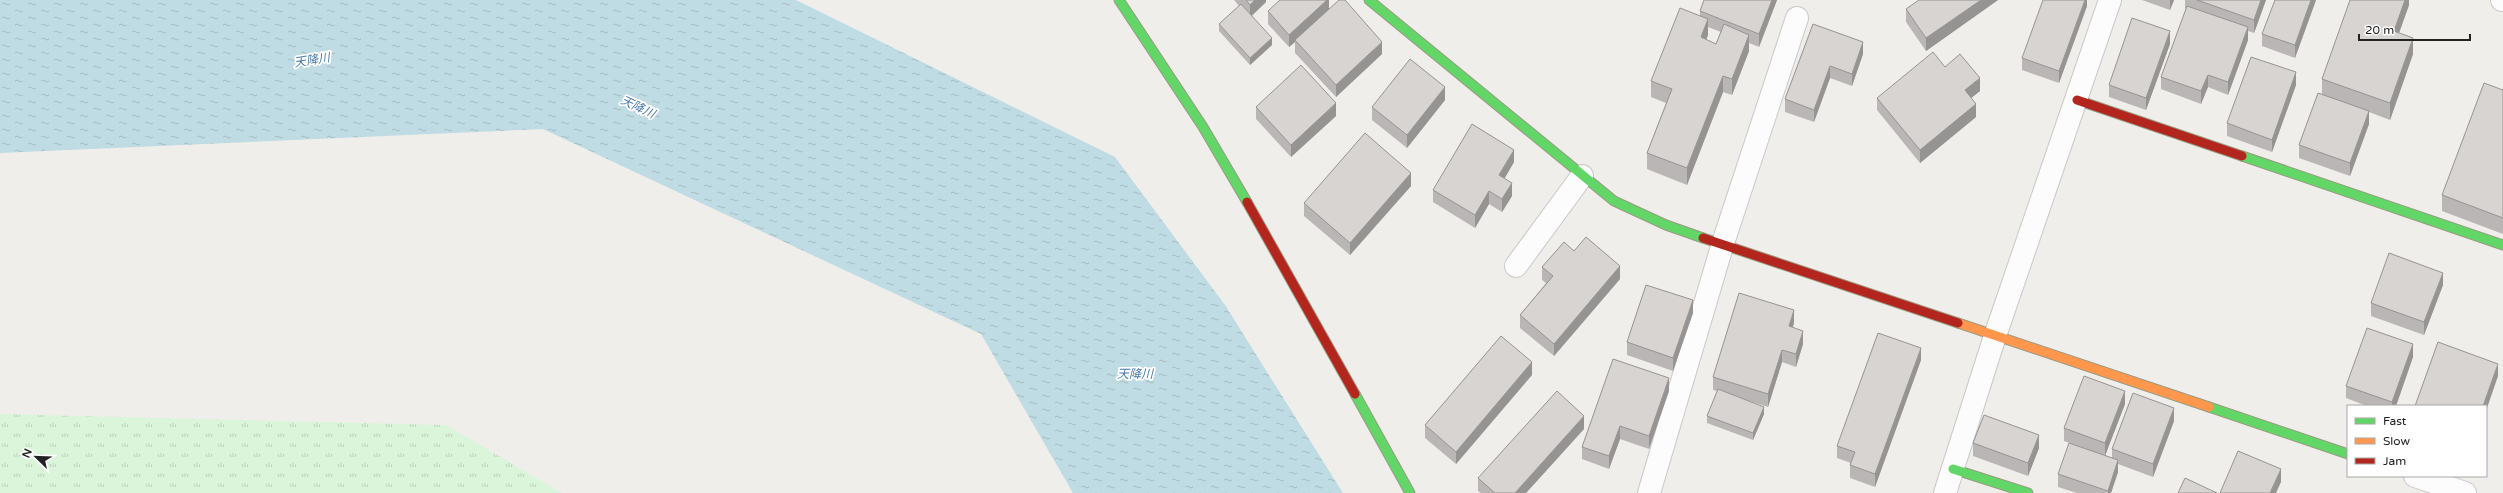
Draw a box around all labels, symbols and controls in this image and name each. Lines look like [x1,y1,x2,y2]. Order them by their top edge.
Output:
scale bar [2359,16,2470,42]
text: 20 m [2365,23,2394,37]
water label: 天降川 [293,50,333,70]
water label: 天降川 [619,93,659,122]
water label: 天降川 [1117,367,1155,381]
legend [2347,405,2487,477]
text: Fast [2383,414,2407,428]
text: Slow [2383,434,2410,448]
north arrow [16,437,56,477]
text: N [20,447,35,460]
text: Jam [2383,454,2406,468]

